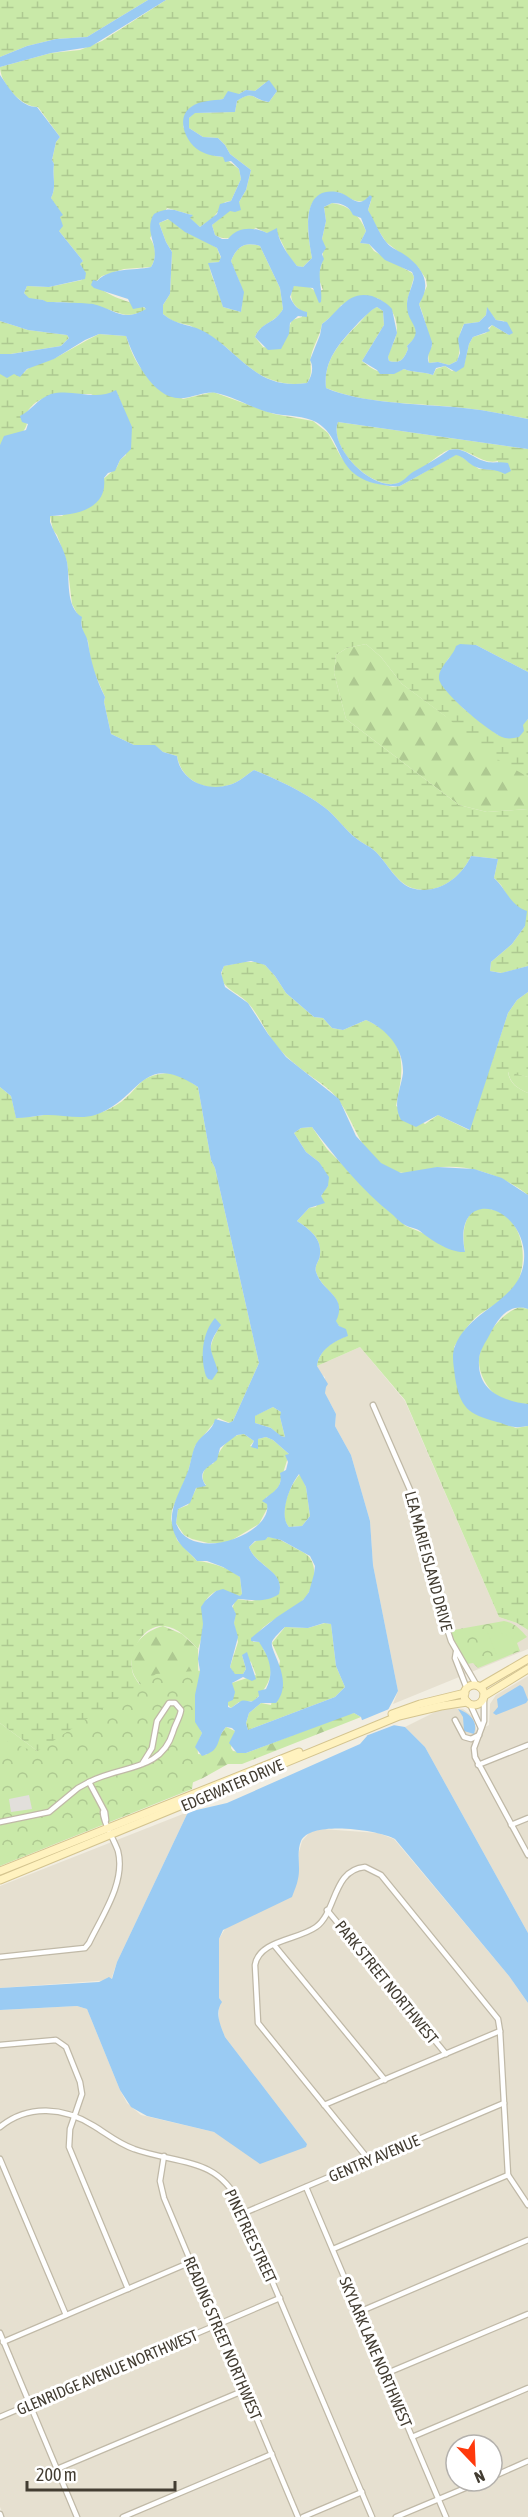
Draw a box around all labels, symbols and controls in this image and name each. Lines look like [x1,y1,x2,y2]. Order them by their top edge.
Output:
street label: LEA MARIE ISLAND DRIVE [402,1489,456,1633]
street label: EDGEWATER DRIVE [178,1755,286,1815]
street label: PARK STREET NORTHWEST [332,1917,442,2047]
street label: GENTRY AVENUE [326,2131,422,2185]
street label: PINETREE STREET [221,2186,281,2286]
street label: READING STREET NORTHWEST [180,2254,266,2422]
street label: SKYLARK LANE NORTHWEST [336,2274,416,2430]
street label: GLENRIDGE AVENUE NORTHWEST [14,2326,200,2418]
north arrow [444,2433,504,2493]
scale bar [27,2454,176,2492]
text: 200 m [36,2464,77,2485]
text: N [472,2467,488,2487]

